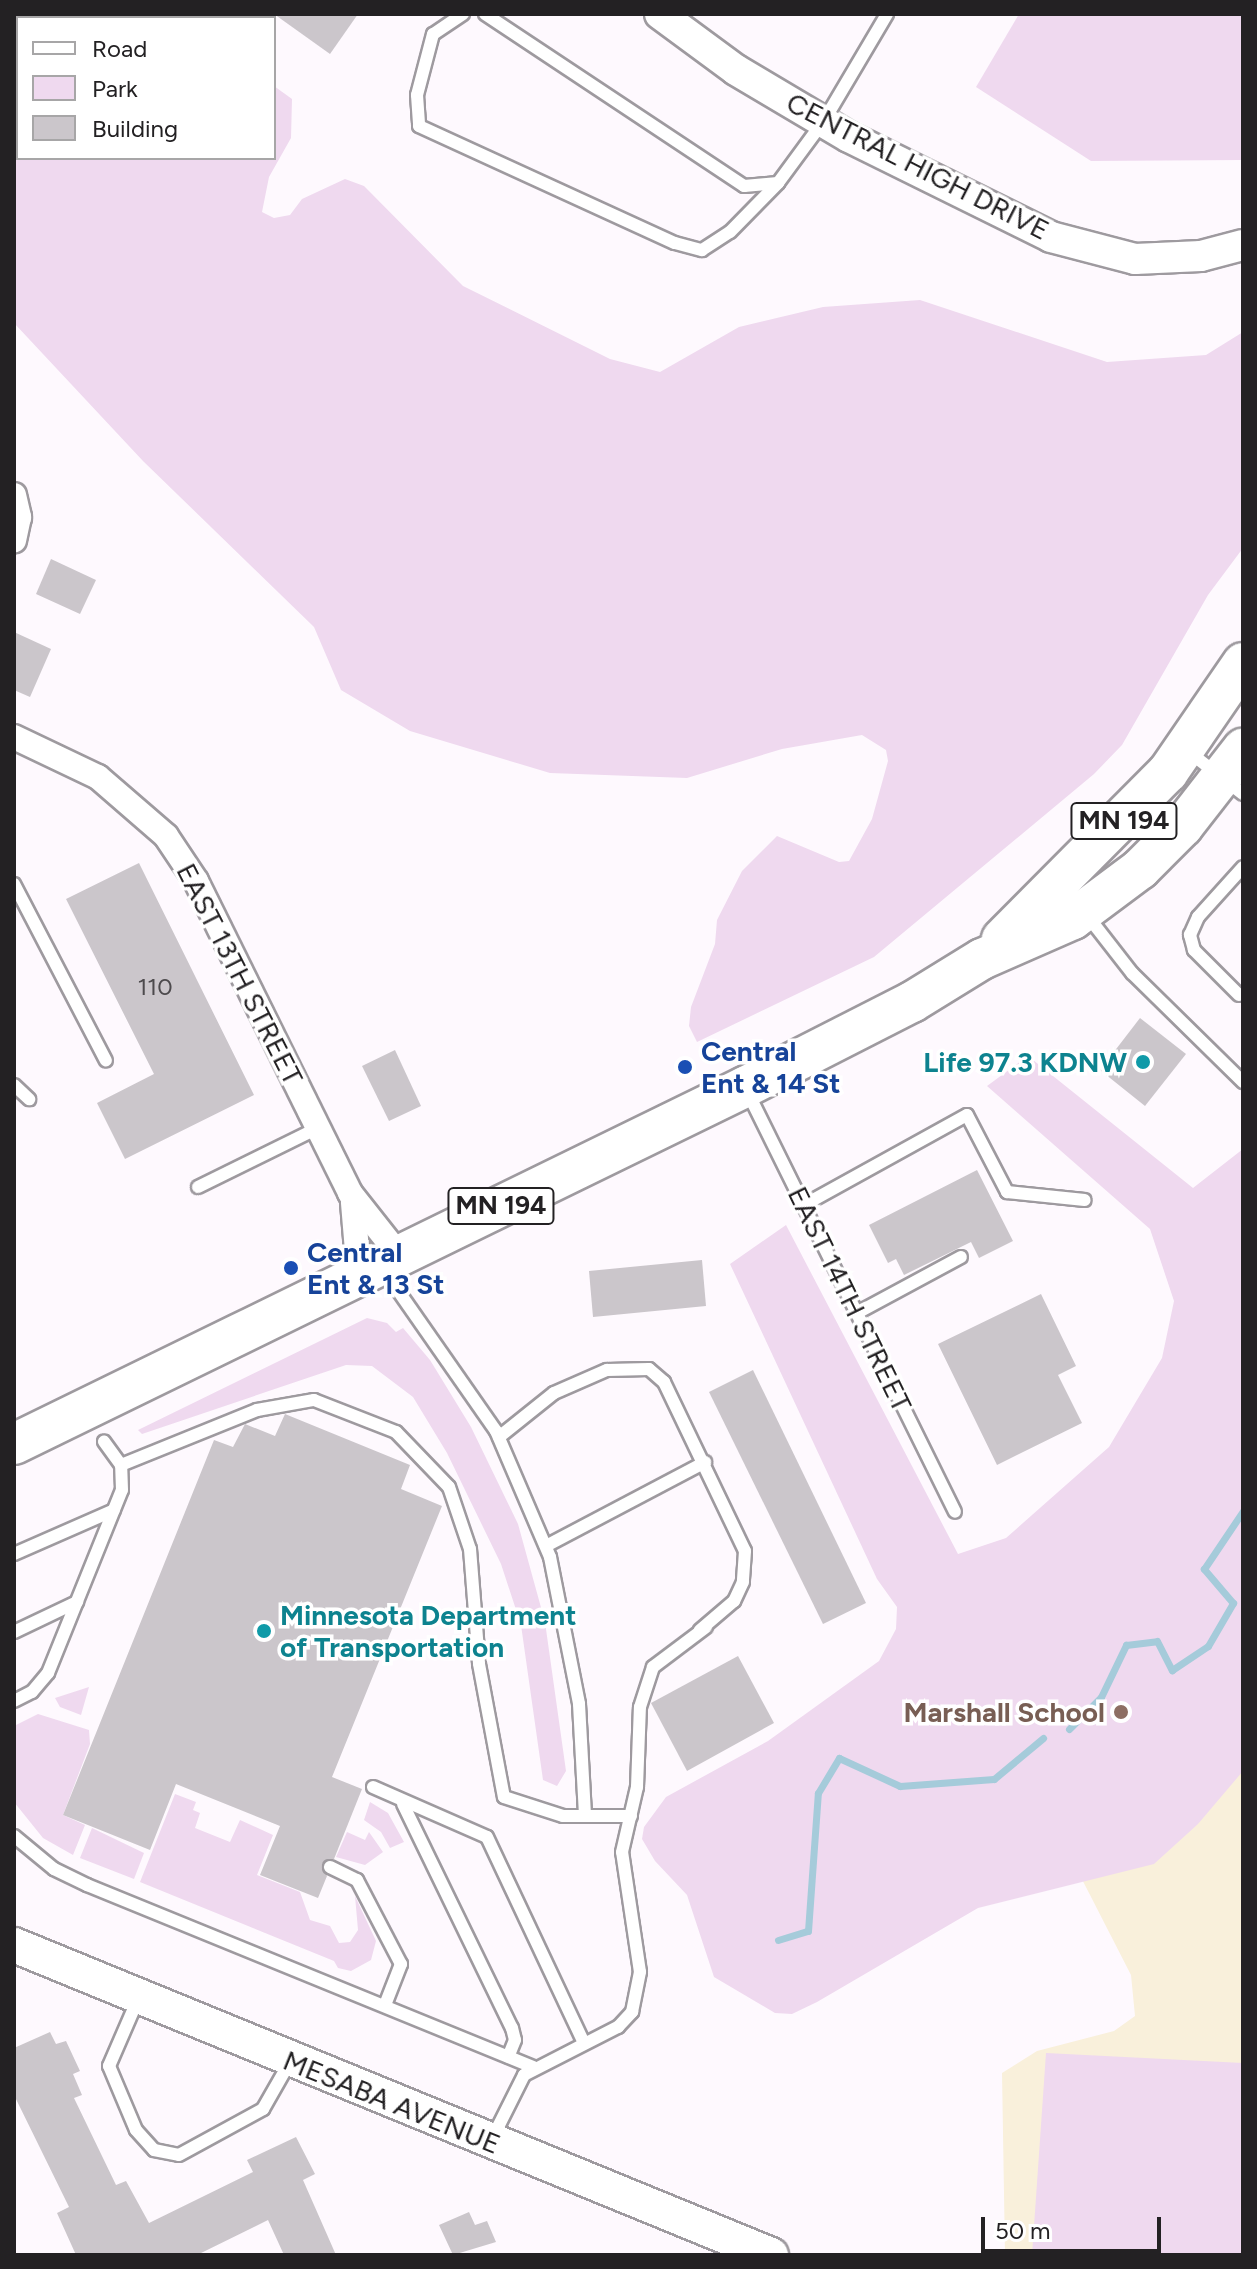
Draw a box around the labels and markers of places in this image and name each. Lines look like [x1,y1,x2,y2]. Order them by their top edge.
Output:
place label: Central Ent & 14 St [701,1034,841,1100]
place label: Life 97.3 KDNW [923,1045,1127,1079]
marker: Life 97.3 KDNW [1134,1053,1152,1071]
marker: Central Ent & 14 St [676,1058,694,1076]
place label: Central Ent & 13 St [307,1235,444,1301]
marker: Central Ent & 13 St [282,1259,300,1277]
place label: Minnesota Department of Transportation [280,1598,576,1664]
marker: Minnesota Department of Transportation [255,1622,273,1640]
place label: Marshall School [903,1695,1105,1729]
marker: Marshall School [1112,1703,1130,1721]

